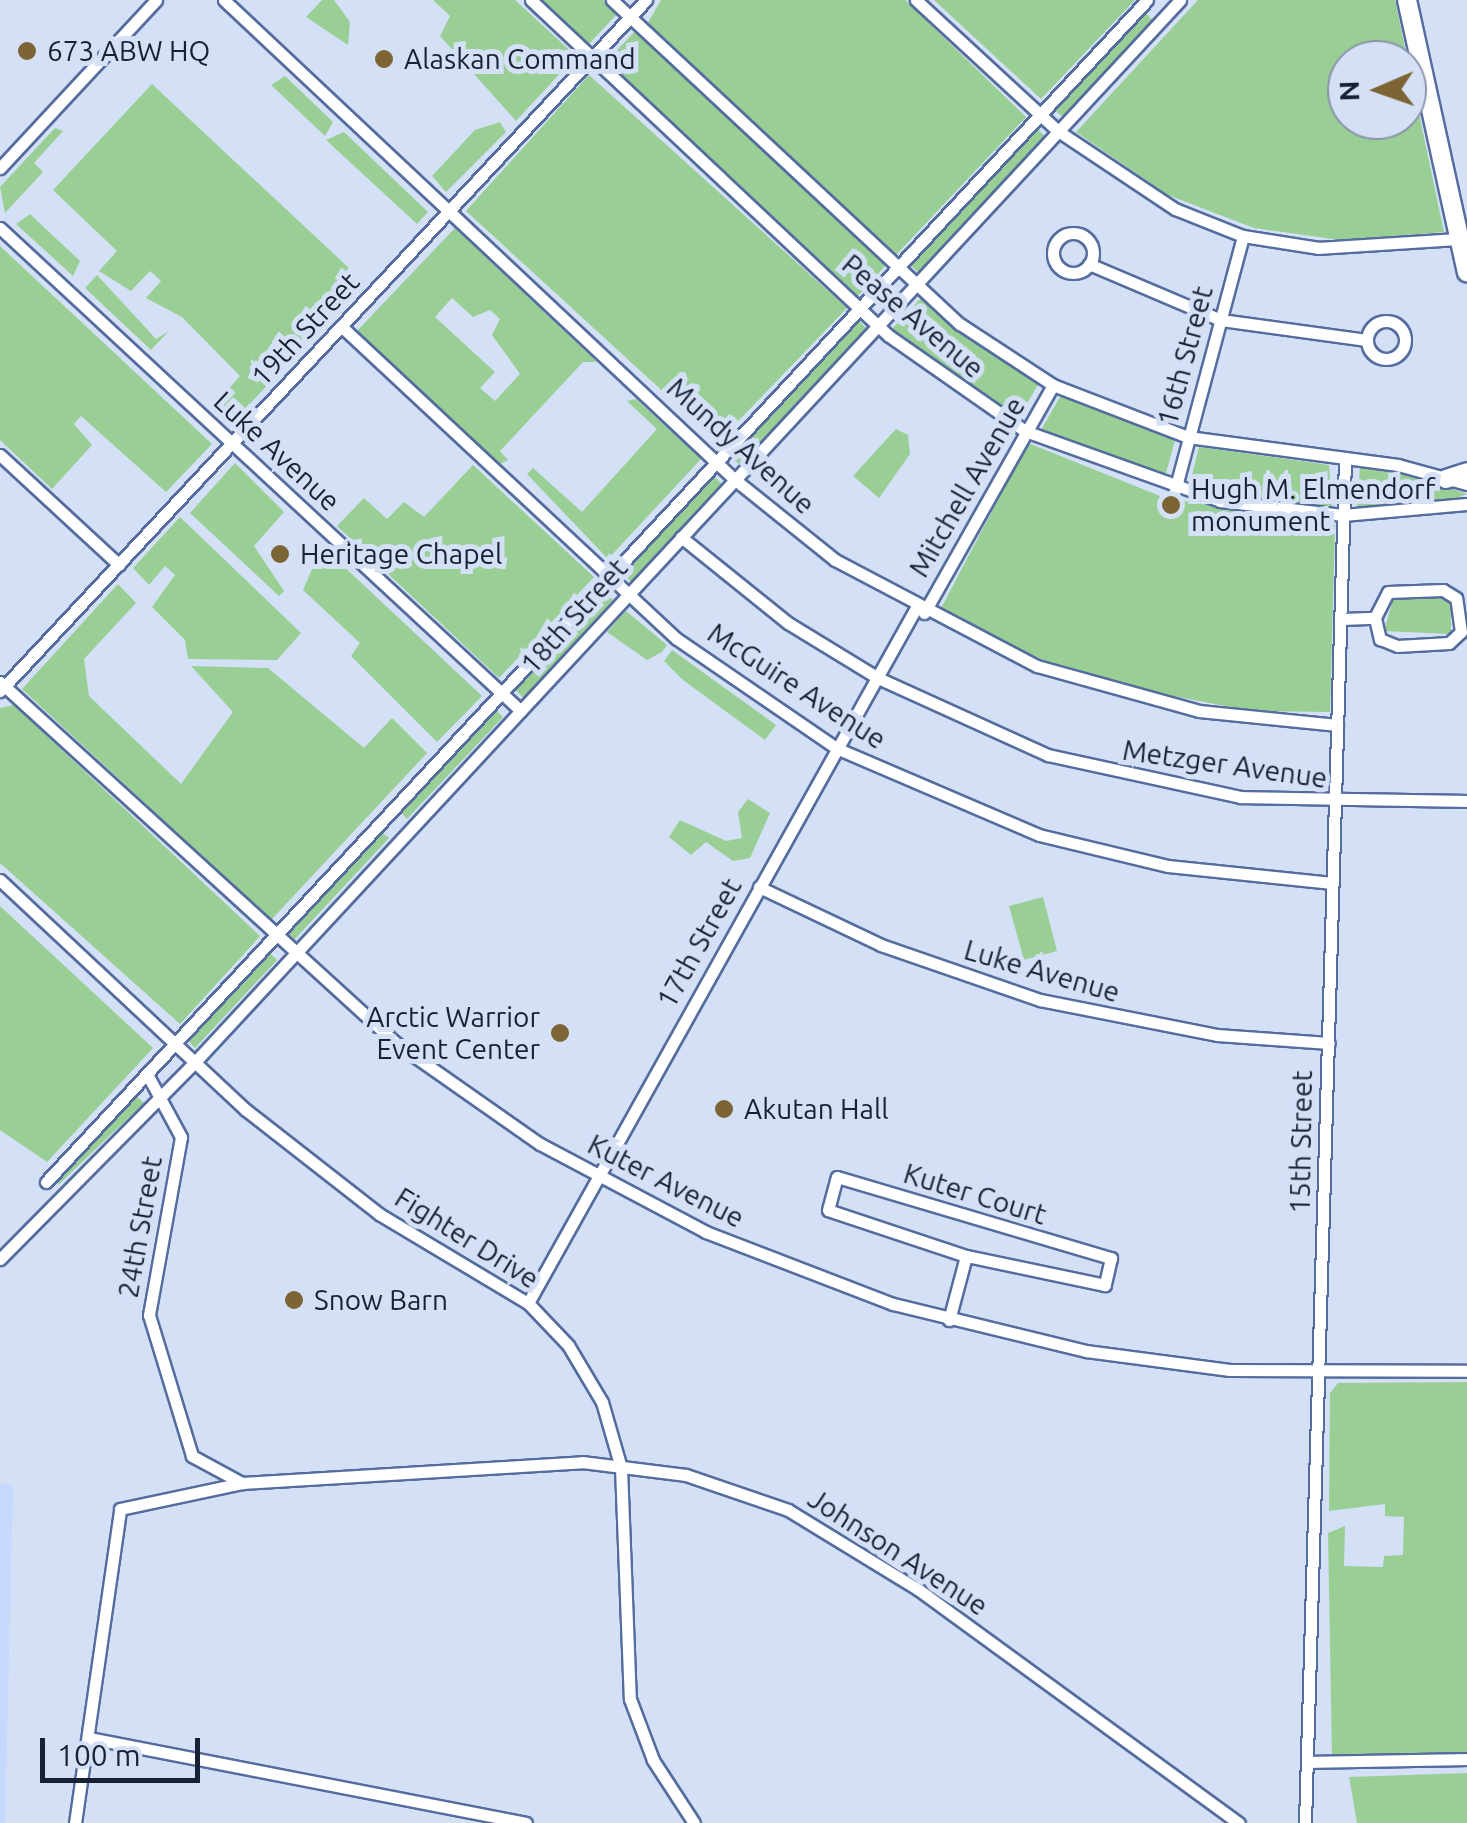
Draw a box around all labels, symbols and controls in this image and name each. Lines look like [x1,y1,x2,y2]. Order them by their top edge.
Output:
place label: 673 ABW HQ [47,34,210,68]
marker: 673 ABW HQ [16,40,38,62]
north arrow [1327,40,1427,140]
place label: Alaskan Command [404,42,636,76]
marker: Alaskan Command [373,48,395,70]
text: N [1333,80,1364,102]
street label: Pease Avenue [835,247,991,385]
street label: 19th Street [244,265,366,393]
street label: 16th Street [1150,283,1220,429]
street label: Mundy Avenue [660,371,822,521]
street label: Luke Avenue [207,384,347,518]
street label: Mitchell Avenue [902,391,1032,583]
place label: Hugh M. Elmendorf monument [1191,472,1435,538]
marker: Hugh M. Elmendorf monument [1160,494,1182,516]
place label: Heritage Chapel [300,537,502,571]
marker: Heritage Chapel [269,543,291,565]
street label: 18th Street [514,552,634,680]
street label: McGuire Avenue [702,616,892,756]
street label: Metzger Avenue [1121,733,1329,795]
street label: 17th Street [650,872,748,1014]
street label: Luke Avenue [960,933,1124,1009]
place label: Arctic Warrior Event Center [366,1000,540,1066]
marker: Arctic Warrior Event Center [549,1022,571,1044]
street label: 15th Street [1283,1070,1319,1214]
place label: Akutan Hall [744,1092,889,1126]
marker: Akutan Hall [713,1098,735,1120]
street label: Kuter Avenue [582,1127,750,1235]
street label: 24th Street [111,1154,169,1300]
street label: Kuter Court [900,1156,1050,1232]
street label: Fighter Drive [389,1181,545,1295]
place label: Snow Barn [314,1283,448,1317]
marker: Snow Barn [283,1289,305,1311]
street label: Johnson Avenue [802,1481,994,1623]
scale bar [45,1718,205,1780]
text: 100 m [57,1738,141,1772]

